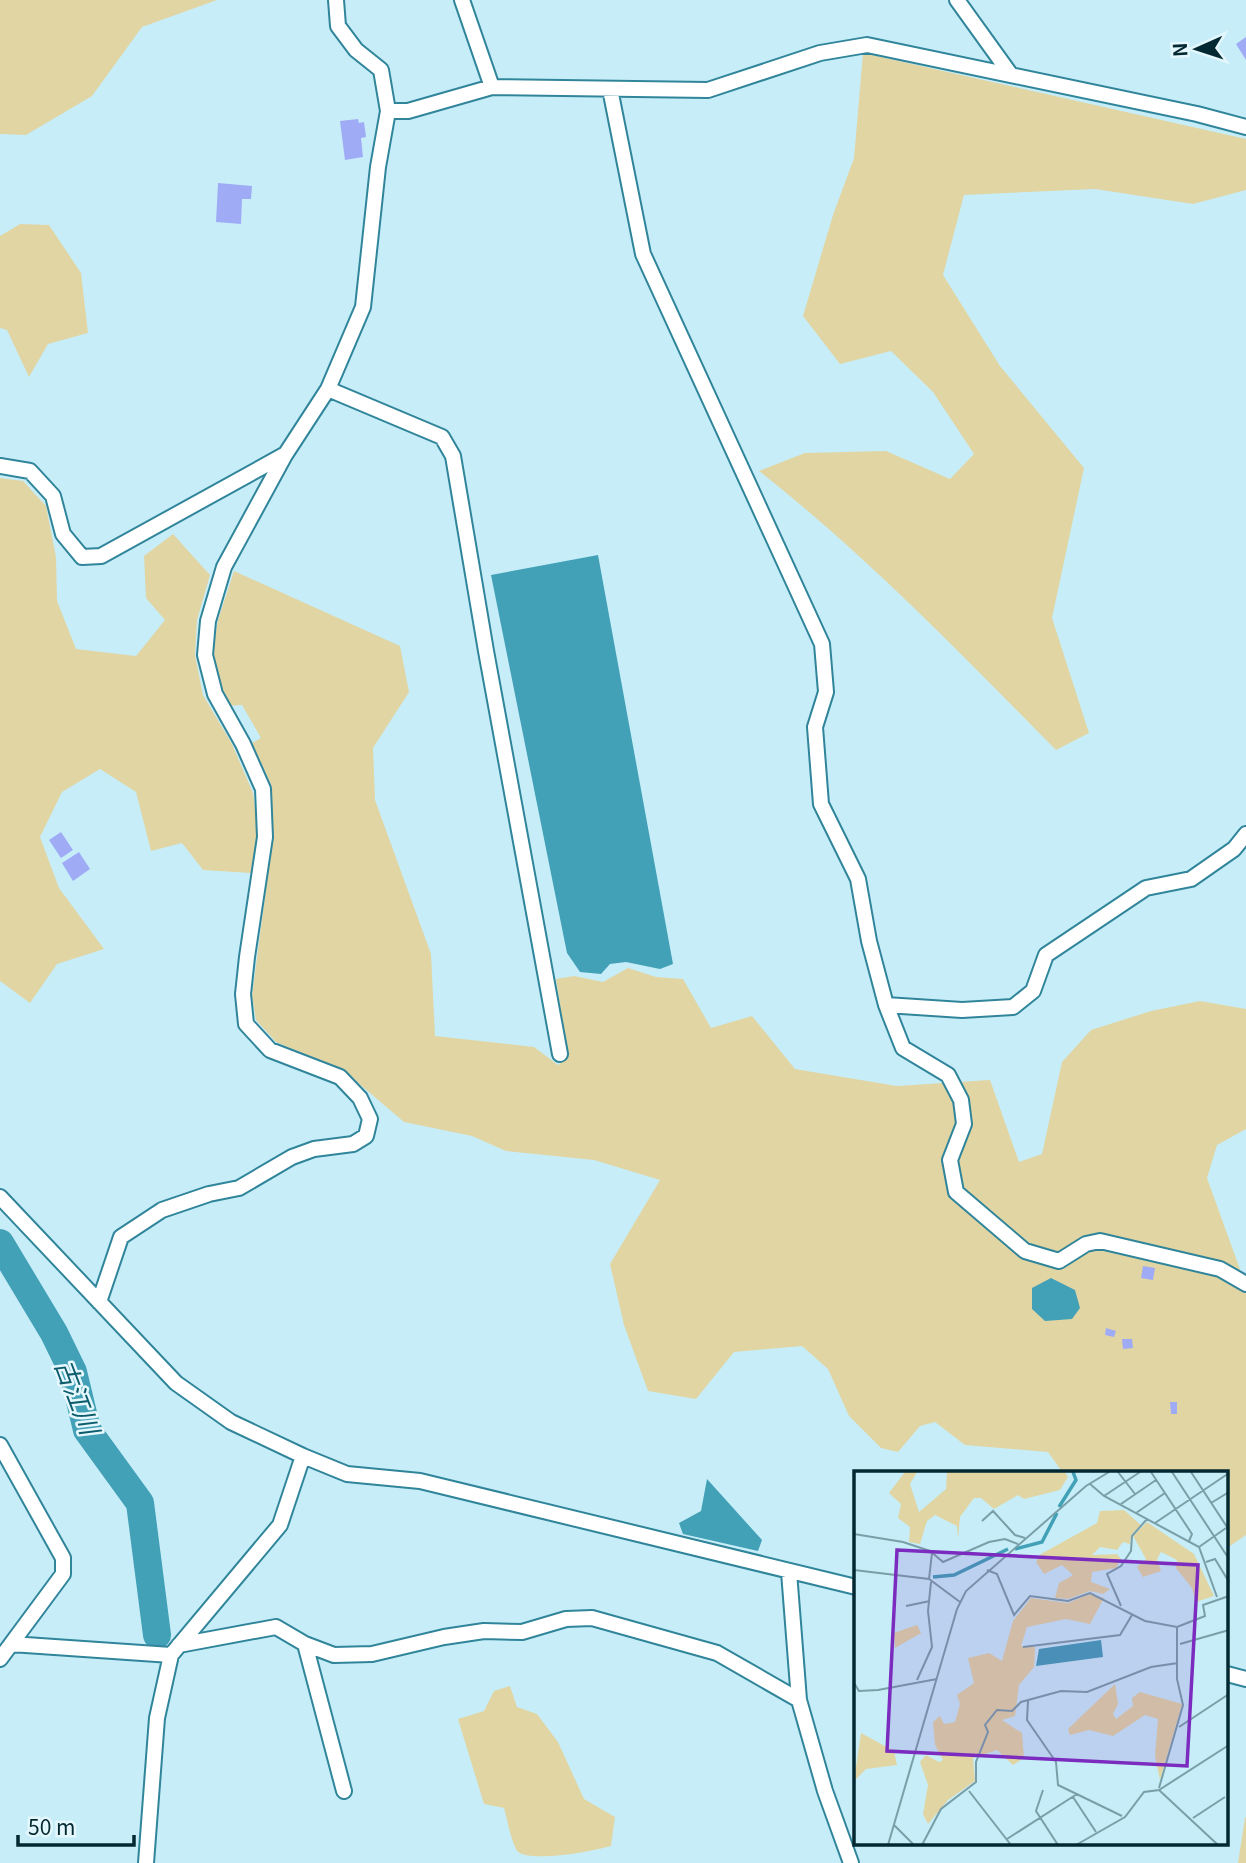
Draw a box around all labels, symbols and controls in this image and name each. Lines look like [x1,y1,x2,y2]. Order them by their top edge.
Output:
north arrow [1162,14,1232,84]
text: N [1165,42,1192,58]
water label: 古江川 [48,1353,111,1442]
inset map [854,1471,1228,1846]
scale bar [18,1804,133,1848]
text: 50 m [28,1811,75,1841]

